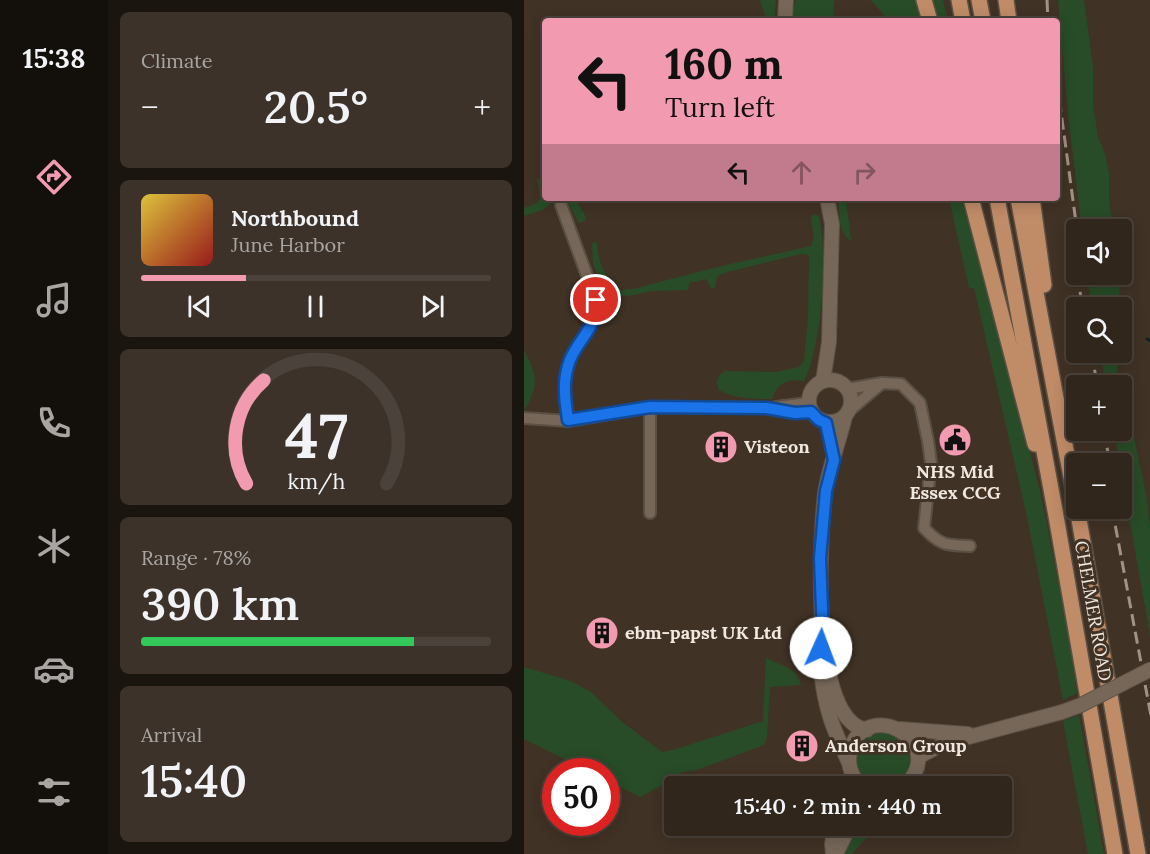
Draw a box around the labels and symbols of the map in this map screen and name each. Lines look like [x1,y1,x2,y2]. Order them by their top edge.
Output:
pin [570,274,621,325]
public building icon: NHS Mid Essex CCG [937,422,973,458]
building icon: Visteon [703,429,739,465]
place label: Visteon [744,435,810,458]
place label: NHS Mid Essex CCG [909,460,1001,504]
street label: CHELMER ROAD [1070,539,1117,683]
building icon: ebm-papst UK Ltd [584,615,620,651]
position arrow [789,616,853,680]
place label: ebm-papst UK Ltd [625,621,782,644]
building icon: Anderson Group [784,728,820,764]
place label: Anderson Group [825,734,967,757]
speed limit sign: 50 [542,758,620,836]

